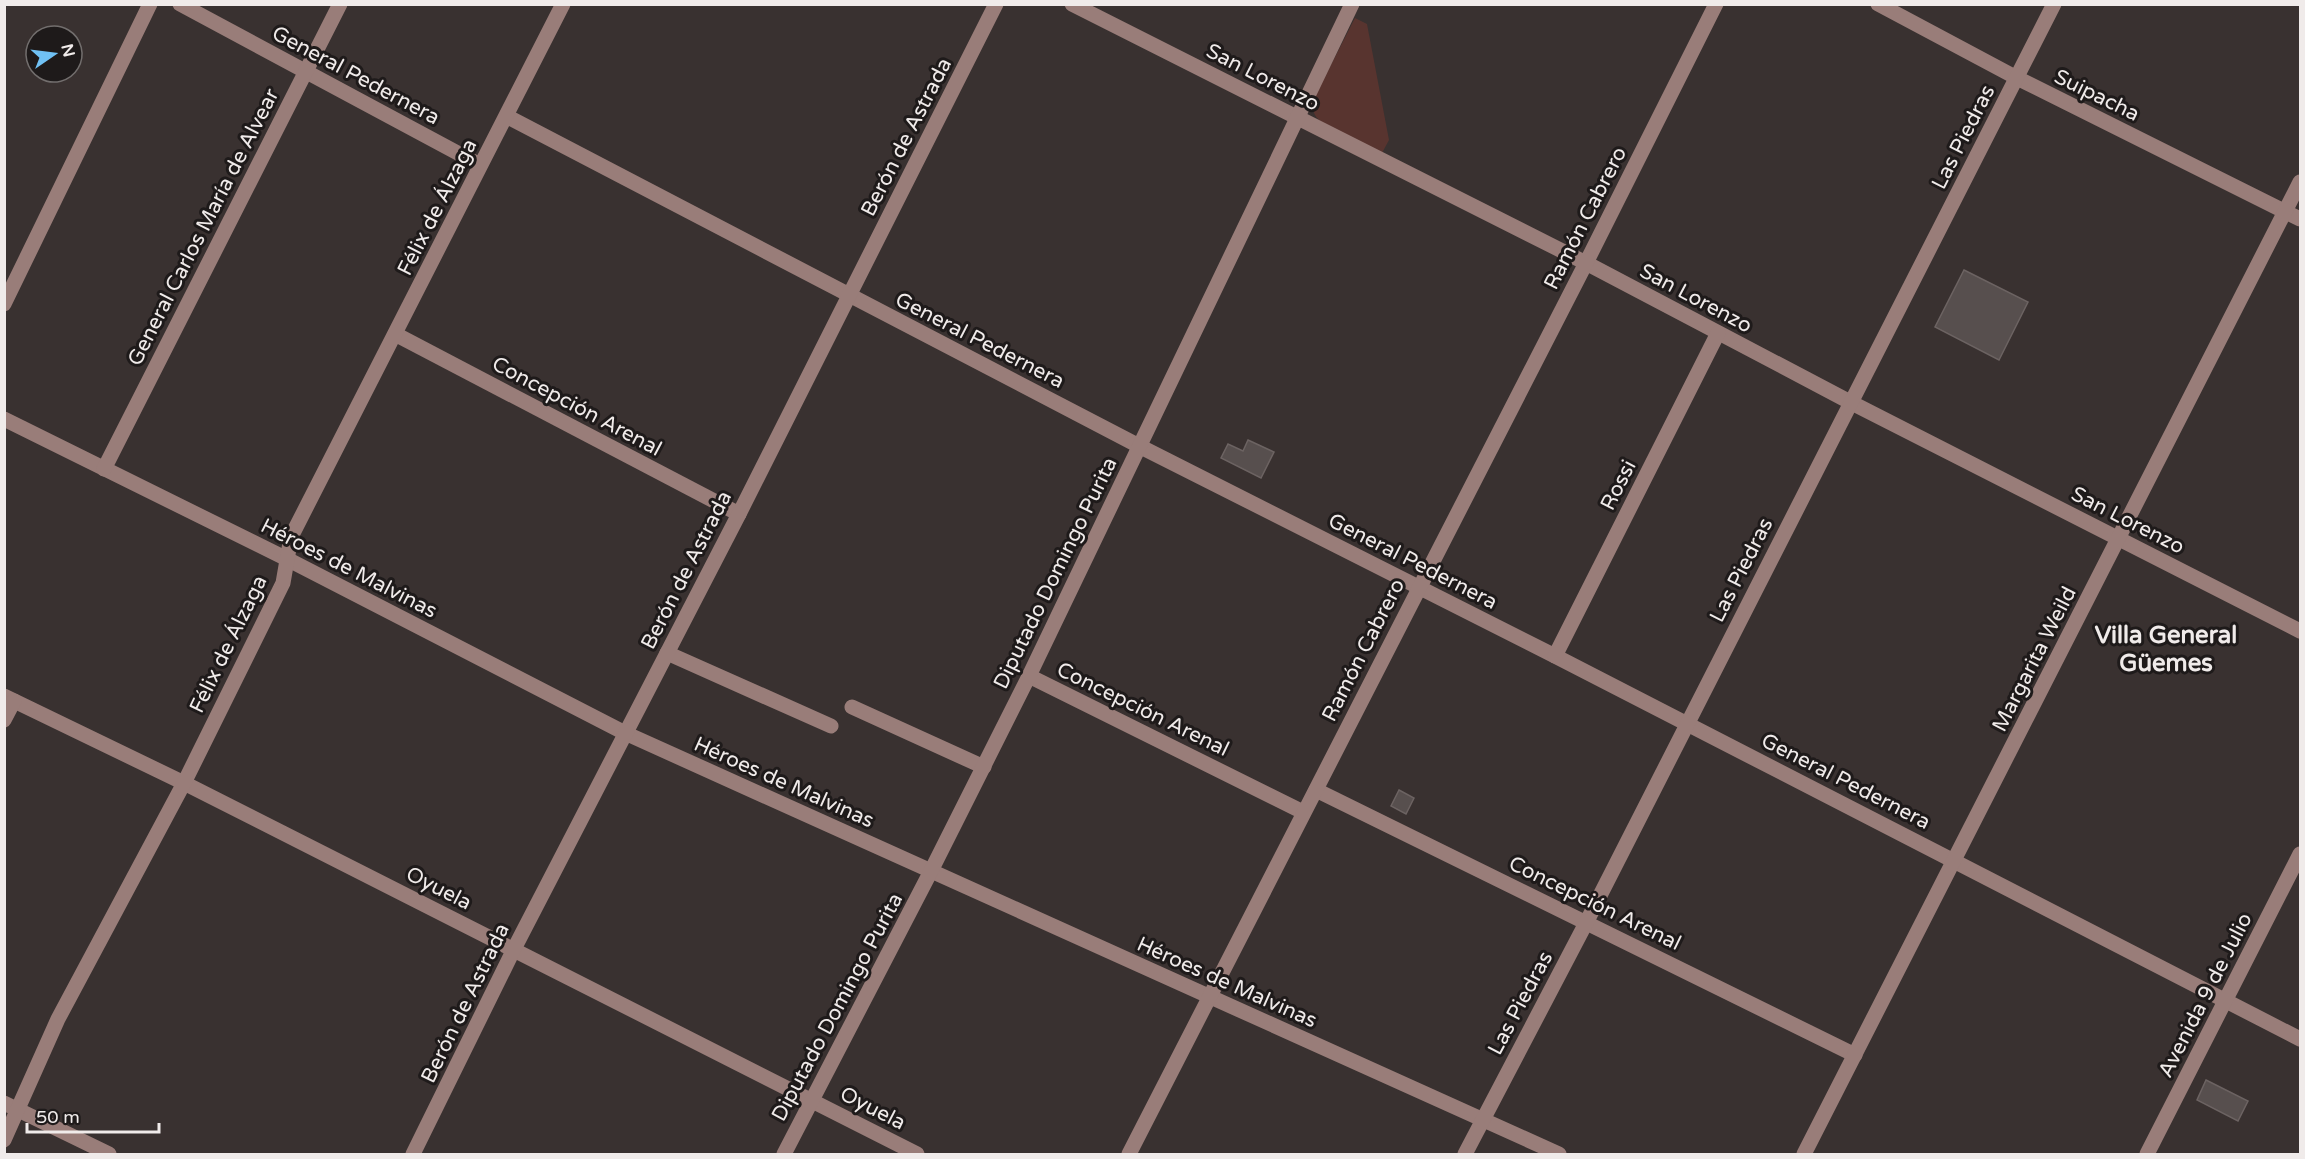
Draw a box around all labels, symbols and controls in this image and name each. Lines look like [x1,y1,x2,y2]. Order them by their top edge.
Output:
street label: General Pedernera [268,21,444,130]
north arrow [24,24,84,84]
street label: San Lorenzo [1202,38,1323,117]
text: N [56,42,79,59]
street label: Berón de Astrada [856,54,957,221]
street label: Suipacha [2050,64,2143,127]
street label: Las Piedras [1927,81,2000,194]
street label: General Carlos María de Alvear [122,84,284,370]
street label: Félix de Álzaga [392,135,483,280]
street label: Ramón Cabrero [1539,143,1632,294]
street label: San Lorenzo [1635,258,1756,338]
street label: General Pedernera [891,287,1068,394]
street label: Concepción Arenal [488,351,666,462]
street label: Diputado Domingo Purita [988,453,1123,693]
street label: Rossi [1595,456,1642,515]
street label: San Lorenzo [2067,481,2188,560]
street label: Berón de Astrada [636,487,737,654]
street label: General Pedernera [1324,508,1501,615]
street label: Héroes de Malvinas [257,513,441,624]
street label: Las Piedras [1705,514,1778,627]
street label: Félix de Álzaga [184,571,273,717]
street label: Ramón Cabrero [1317,575,1410,726]
street label: Margarita Weild [1987,583,2082,736]
district label: Villa General Güemes [2095,621,2237,678]
street label: Concepción Arenal [1053,657,1233,762]
street label: General Pedernera [1757,728,1934,835]
street label: Héroes de Malvinas [690,732,878,833]
street label: Concepción Arenal [1505,851,1685,956]
street label: Oyuela [402,861,476,915]
street label: Diputado Domingo Purita [767,889,908,1126]
street label: Avenida 9 de Julio [2153,909,2258,1082]
street label: Berón de Astrada [416,919,515,1087]
street label: Héroes de Malvinas [1133,932,1321,1033]
street label: Las Piedras [1483,947,1558,1059]
street label: Oyuela [836,1081,910,1135]
scale bar [27,1096,159,1134]
text: 50 m [36,1106,80,1128]

